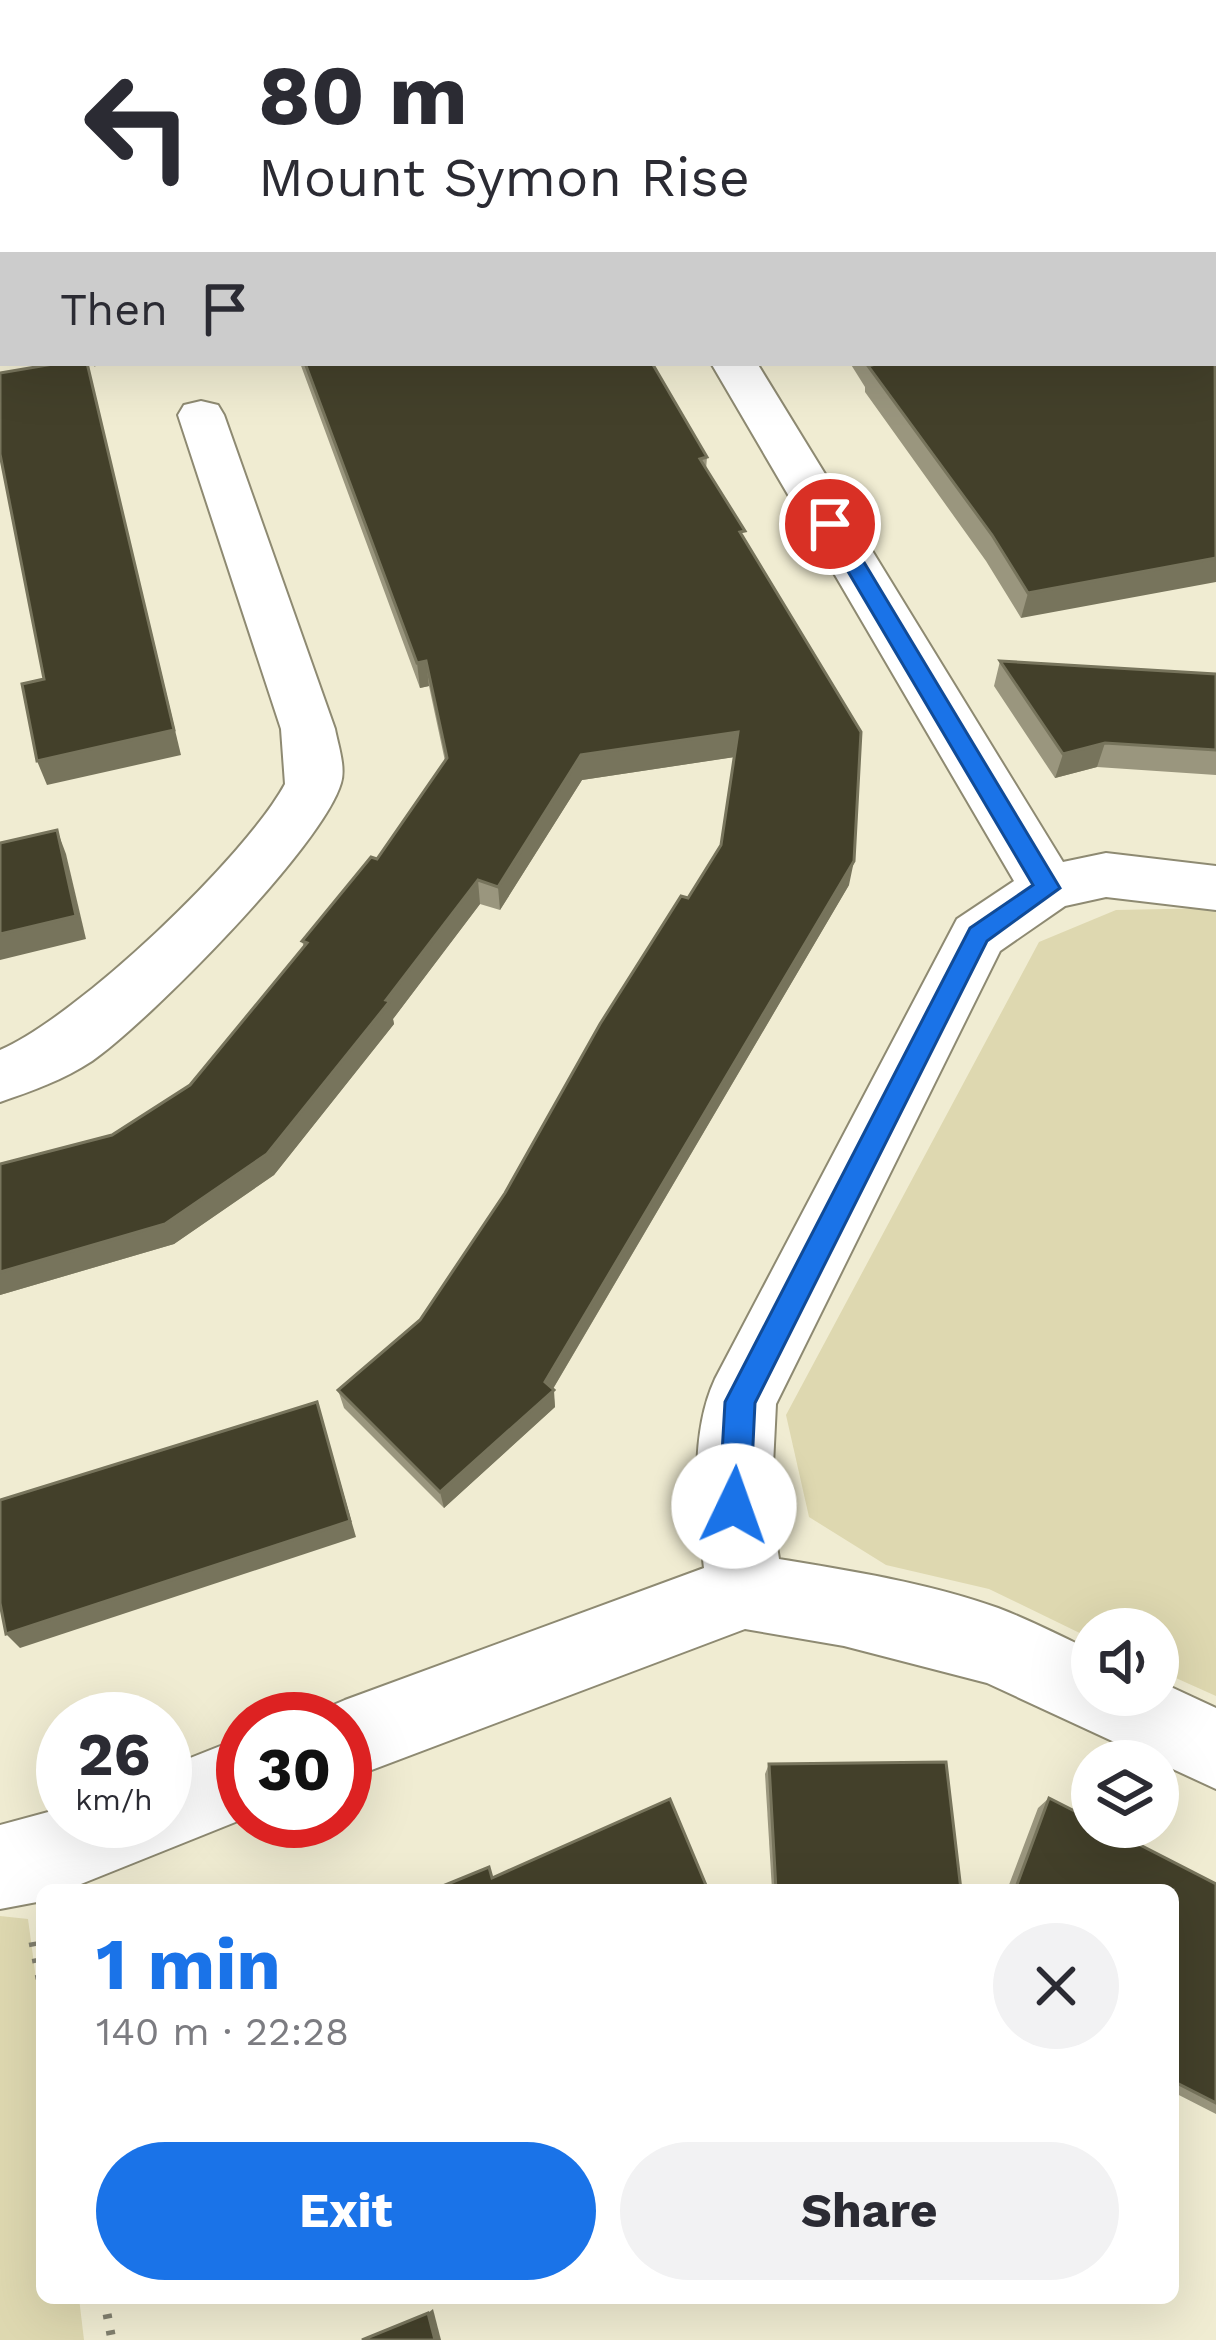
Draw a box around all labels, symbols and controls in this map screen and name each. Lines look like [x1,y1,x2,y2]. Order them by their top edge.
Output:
text: 80 m [258,46,468,144]
icon: left [60,48,216,204]
text: Mount Symon Rise [258,146,750,209]
icon: arrive [192,276,258,342]
text: Then [60,283,168,336]
pin [779,473,881,575]
icon: arrive [797,491,863,557]
position arrow [671,1443,797,1569]
map controls [1071,1608,1179,1848]
button: sound [1071,1608,1179,1716]
speed limit sign: 30 [216,1692,372,1848]
text: 26 [78,1719,150,1790]
button: layers [1071,1740,1179,1848]
text: km/h [75,1782,153,1817]
text: 1 min [96,1922,281,2006]
button: close [993,1923,1119,2049]
text: 140 m · 22:28 [96,2009,349,2054]
button: Exit [96,2142,596,2280]
button: Share [620,2142,1119,2280]

